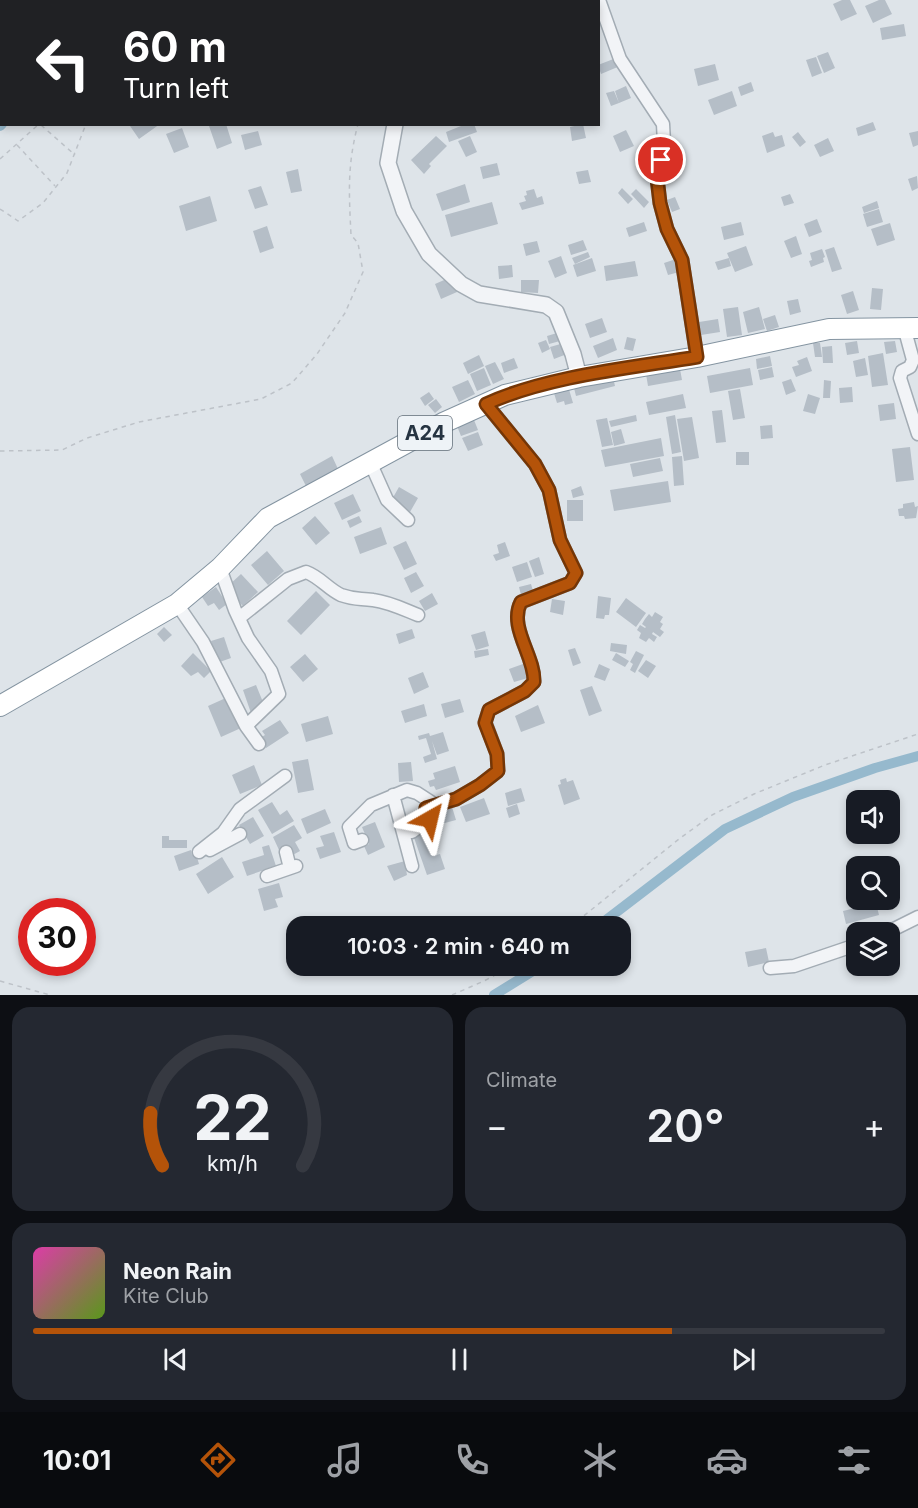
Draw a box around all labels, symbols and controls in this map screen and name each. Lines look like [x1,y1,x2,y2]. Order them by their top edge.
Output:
text: 60 m [123,21,227,72]
icon: left [24,24,102,102]
text: Turn left [123,72,229,105]
pin [635,134,686,185]
icon: arrive [644,143,677,176]
road number: A24 [398,416,452,450]
position arrow [398,787,462,851]
map controls [846,790,900,976]
button: sound [846,790,900,844]
button: search [846,856,900,910]
speed limit sign: 30 [18,898,96,976]
button: layers [846,922,900,976]
text: 10:03 · 2 min · 640 m [347,933,570,959]
text: Climate [486,1068,557,1092]
text: 22 [193,1080,272,1155]
text: 20° [646,1098,725,1153]
text: − [486,1106,508,1146]
text: + [863,1106,885,1146]
text: km/h [207,1150,258,1176]
text: Neon Rain [123,1258,232,1284]
text: Kite Club [123,1284,209,1308]
icon: previous [159,1343,192,1376]
icon: pause [443,1343,476,1376]
icon: next [727,1343,760,1376]
icon: directions [197,1439,239,1481]
icon: music [324,1439,366,1481]
icon: phone [451,1439,493,1481]
icon: climate [579,1439,621,1481]
icon: car [706,1439,748,1481]
icon: filters [833,1439,875,1481]
text: 10:01 [43,1444,111,1477]

